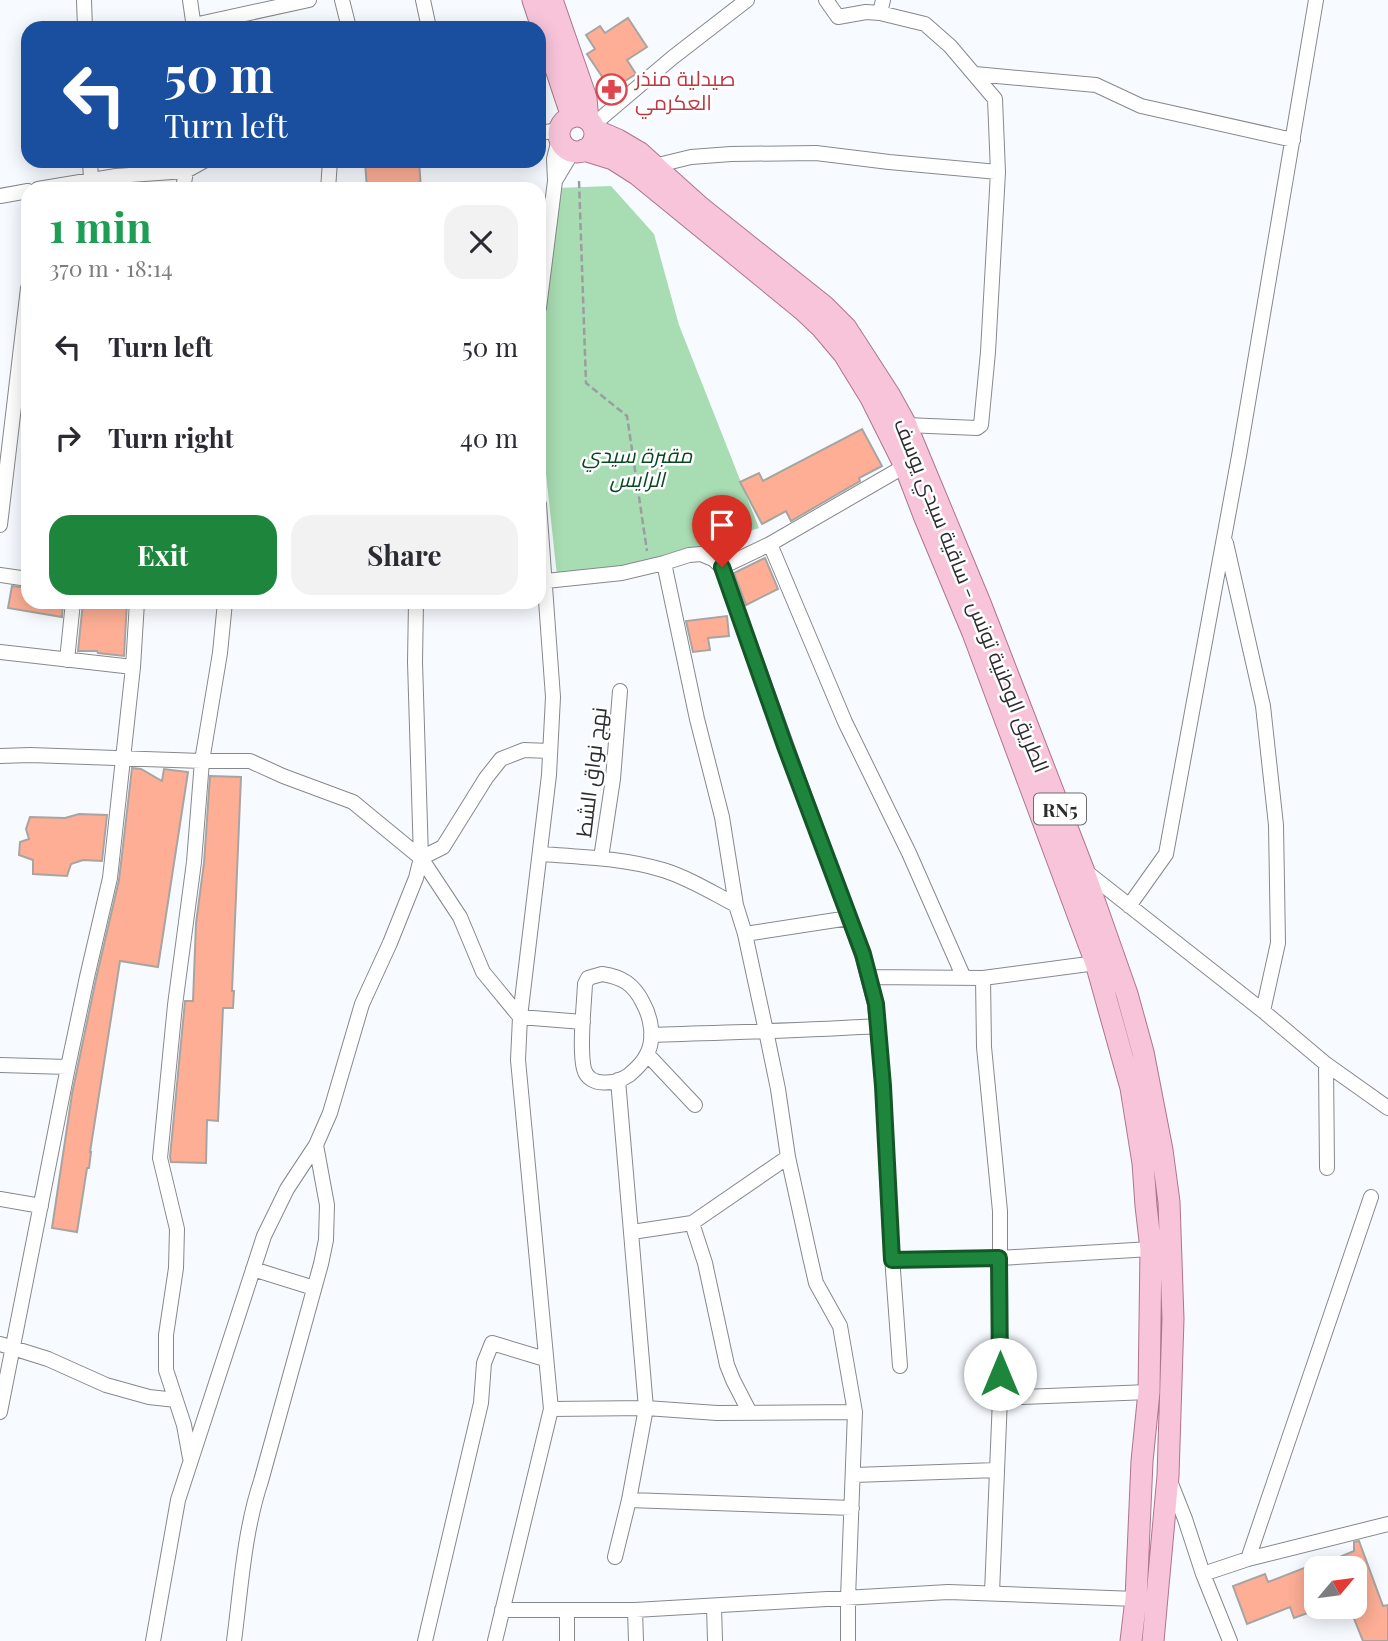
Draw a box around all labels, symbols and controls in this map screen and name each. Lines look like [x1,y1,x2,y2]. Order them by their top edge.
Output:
text: 50 m [164,40,274,105]
icon: left [49,49,140,140]
place label: صيدلية منذر العكرمي [634,63,735,119]
pharmacy icon: صيدلية منذر العكرمي [595,72,629,106]
text: Turn left [164,103,288,146]
text: 1 min [49,198,152,254]
button: close [444,205,518,279]
text: 370 m · 18:14 [49,252,173,283]
icon: left [49,328,87,366]
text: Turn left [108,329,213,364]
text: 50 m [462,329,518,364]
street label: الطريق الوطنية تونس - ساقية سيدي يوسف [885,414,1057,778]
icon: right [49,419,87,457]
text: Turn right [108,420,234,455]
text: 40 m [460,420,518,455]
park label: مقبرة سيدي الرايس [582,440,693,493]
pin [692,495,752,567]
icon: arrive [703,506,741,544]
button: Exit [49,515,277,595]
button: Share [291,515,518,595]
street label: نهج نواق الشط [568,705,614,839]
road number: RN5 [1034,794,1086,824]
position arrow [963,1337,1037,1411]
north arrow [1304,1556,1367,1619]
map controls [1304,1556,1367,1619]

